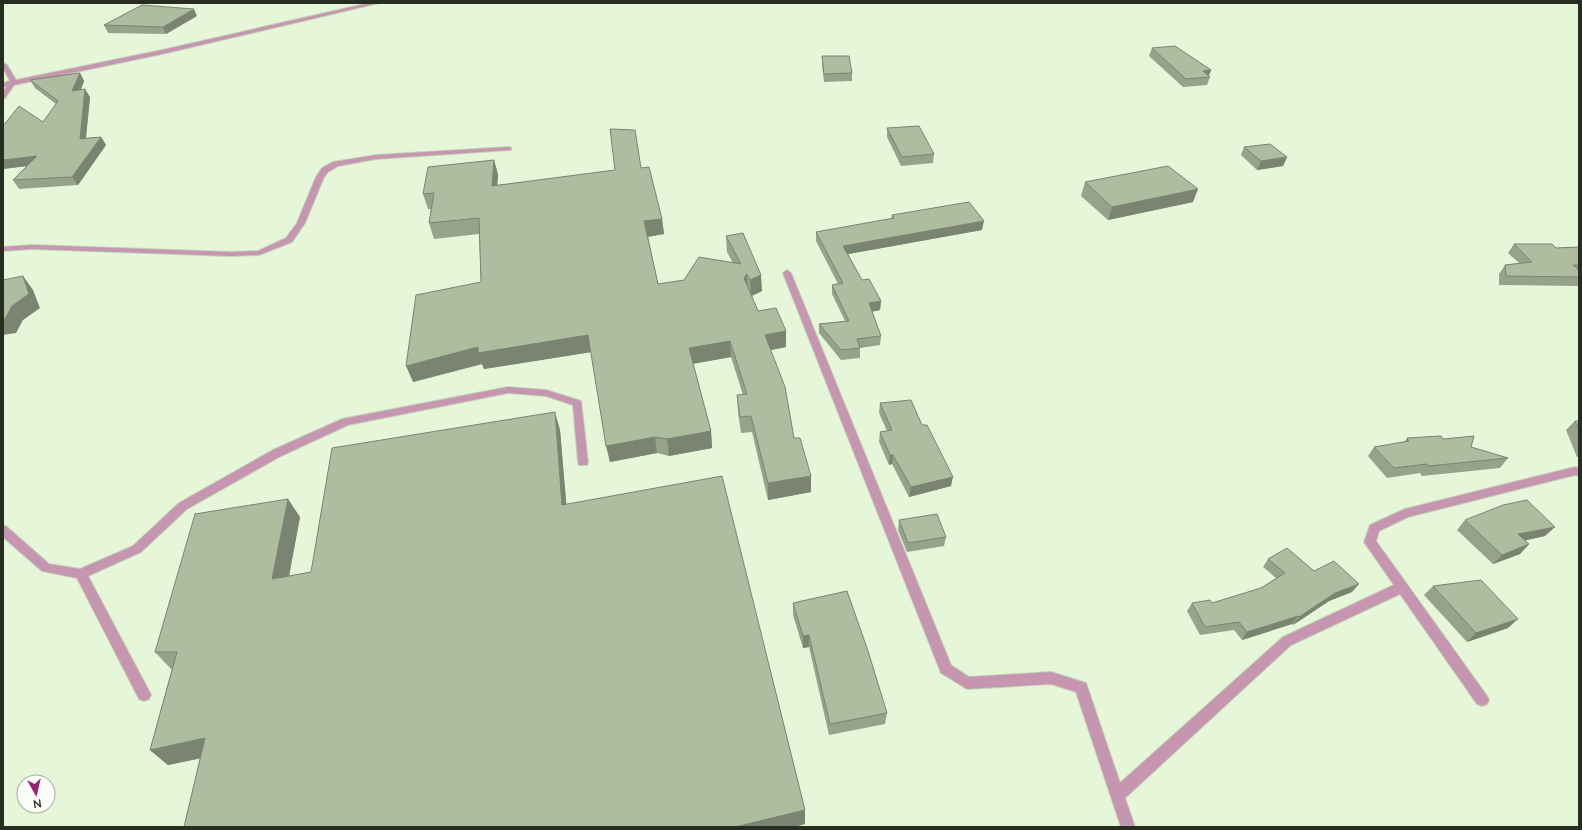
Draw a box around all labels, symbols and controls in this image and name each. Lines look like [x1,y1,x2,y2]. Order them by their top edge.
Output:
north arrow [16,774,56,814]
text: N [32,797,43,811]

